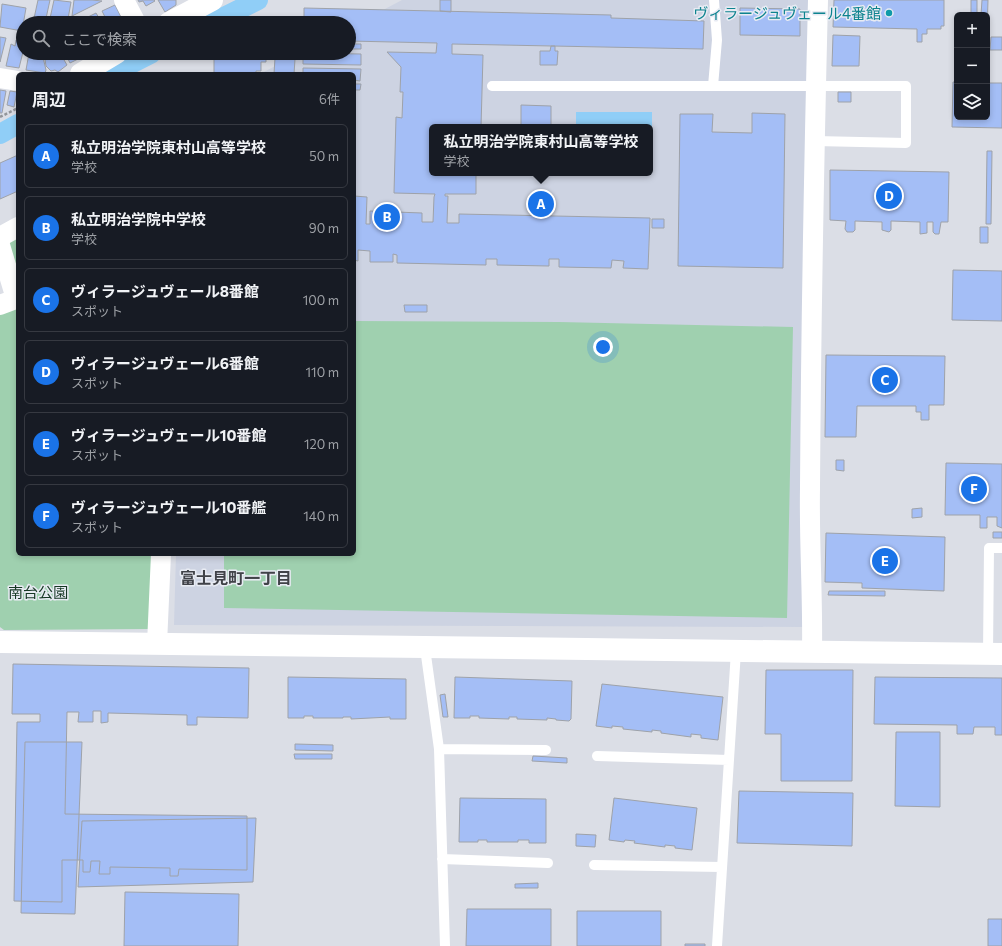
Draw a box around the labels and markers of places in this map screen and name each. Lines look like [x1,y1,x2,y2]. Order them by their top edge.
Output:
place label: ヴィラージュヴェール4番館 [693,4,881,22]
marker: ヴィラージュヴェール4番館 [884,8,894,18]
pin: D [876,181,902,211]
pin: A [528,189,554,219]
pin: B [374,202,400,232]
pin: C [872,365,898,395]
pin: F [961,474,987,504]
pin: E [872,546,898,576]

